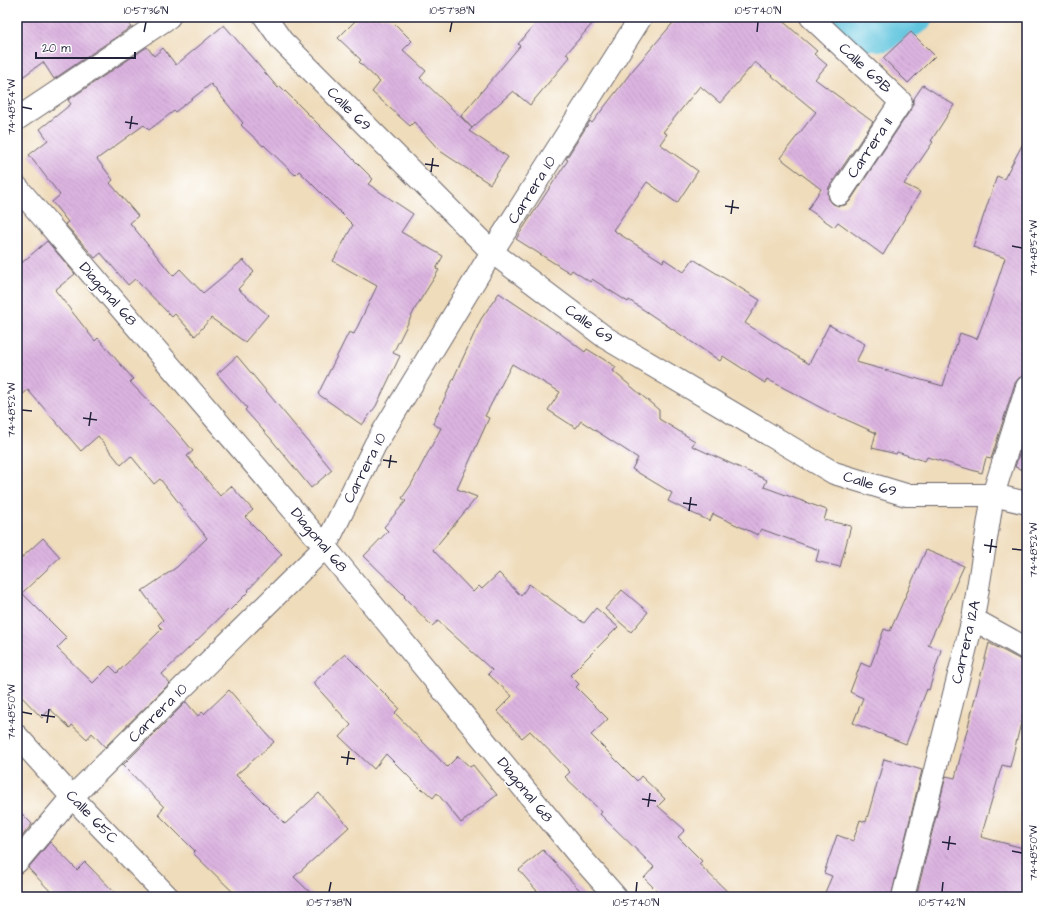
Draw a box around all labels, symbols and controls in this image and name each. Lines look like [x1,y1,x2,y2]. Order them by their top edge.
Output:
text: 10°57'36"N [124,4,168,18]
text: 10°57'38"N [430,4,474,18]
text: 10°57'40"N [735,4,781,18]
scale bar [36,34,135,60]
street label: Calle 69B [834,38,896,98]
text: 20 m [42,40,71,57]
text: 74°48'54"W [5,79,19,135]
street label: Calle 69 [322,82,376,136]
street label: Carrera 11 [842,114,898,182]
street label: Carrera 10 [503,152,561,228]
text: 74°48'54"W [1027,220,1041,276]
street label: Diagonal 68 [74,258,142,331]
street label: Calle 69 [561,299,617,349]
text: 74°48'52"W [5,382,19,437]
street label: Carrera 10 [338,429,392,507]
street label: Calle 69 [841,466,899,502]
street label: Diagonal 68 [285,503,352,578]
text: 74°48'52"W [1027,522,1041,577]
street label: Carrera 12A [946,598,986,686]
street label: Carrera 10 [124,678,193,747]
text: 74°48'50"W [5,684,19,740]
street label: Diagonal 68 [491,753,558,828]
street label: Calle 65C [61,785,123,849]
text: 74°48'50"W [1027,825,1041,881]
text: 10°57'38"N [307,896,351,910]
text: 10°57'40"N [613,896,659,910]
text: 10°57'42"N [919,896,965,910]

